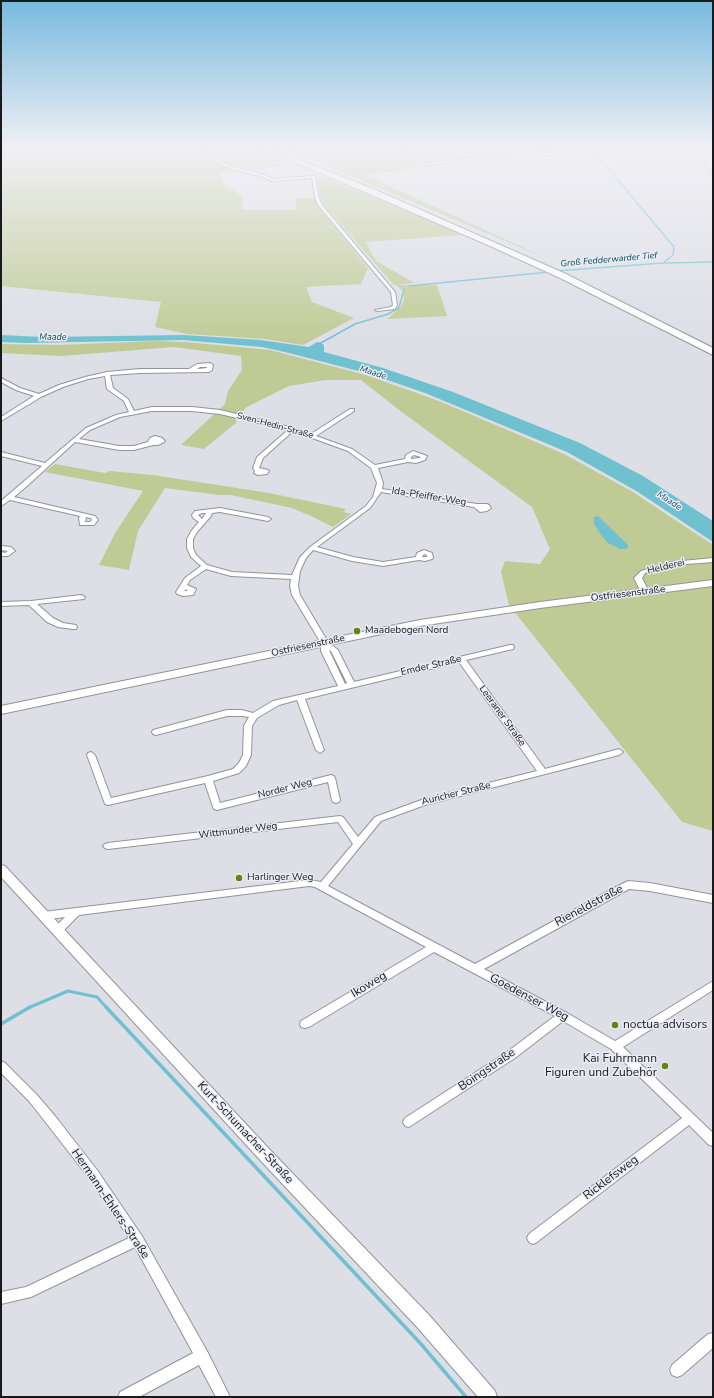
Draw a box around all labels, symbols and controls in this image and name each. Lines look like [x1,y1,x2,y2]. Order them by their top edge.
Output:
water label: Groß Fedderwarder Tief [560,250,658,270]
water label: Maade [39,333,67,343]
water label: Maade [358,364,388,382]
street label: Sven-Hedin-Straße [236,411,314,441]
street label: Ida-Pfeiffer-Weg [391,485,467,509]
water label: Maade [655,489,683,513]
street label: Helderei [646,557,686,577]
street label: Ostfriesenstraße [590,583,666,605]
place label: Maadebogen Nord [365,625,448,637]
marker: Maadebogen Nord [352,626,362,636]
street label: Ostfriesenstraße [270,632,346,660]
street label: Emder Straße [400,653,462,679]
street label: Leeraner Straße [476,683,528,749]
street label: Norder Weg [257,776,313,802]
street label: Auricher Straße [420,780,492,808]
street label: Wittmunder Weg [198,820,278,842]
place label: Harlinger Weg [247,872,313,884]
marker: Harlinger Weg [234,873,244,883]
street label: Rieneldstraße [552,882,626,930]
street label: Ikoweg [349,969,389,1001]
street label: Goedenser Weg [487,971,571,1025]
place label: noctua advisors [623,1018,707,1032]
marker: noctua advisors [610,1020,620,1030]
street label: Boingstraße [456,1046,518,1094]
place label: Kai Fuhrmann Figuren und Zubehör [545,1052,657,1080]
marker: Kai Fuhrmann Figuren und Zubehör [660,1061,670,1071]
street label: Kurt-Schumacher-Straße [194,1079,296,1187]
street label: Hermann-Ehlers-Straße [68,1146,152,1262]
street label: Ricklefsweg [581,1153,641,1203]

